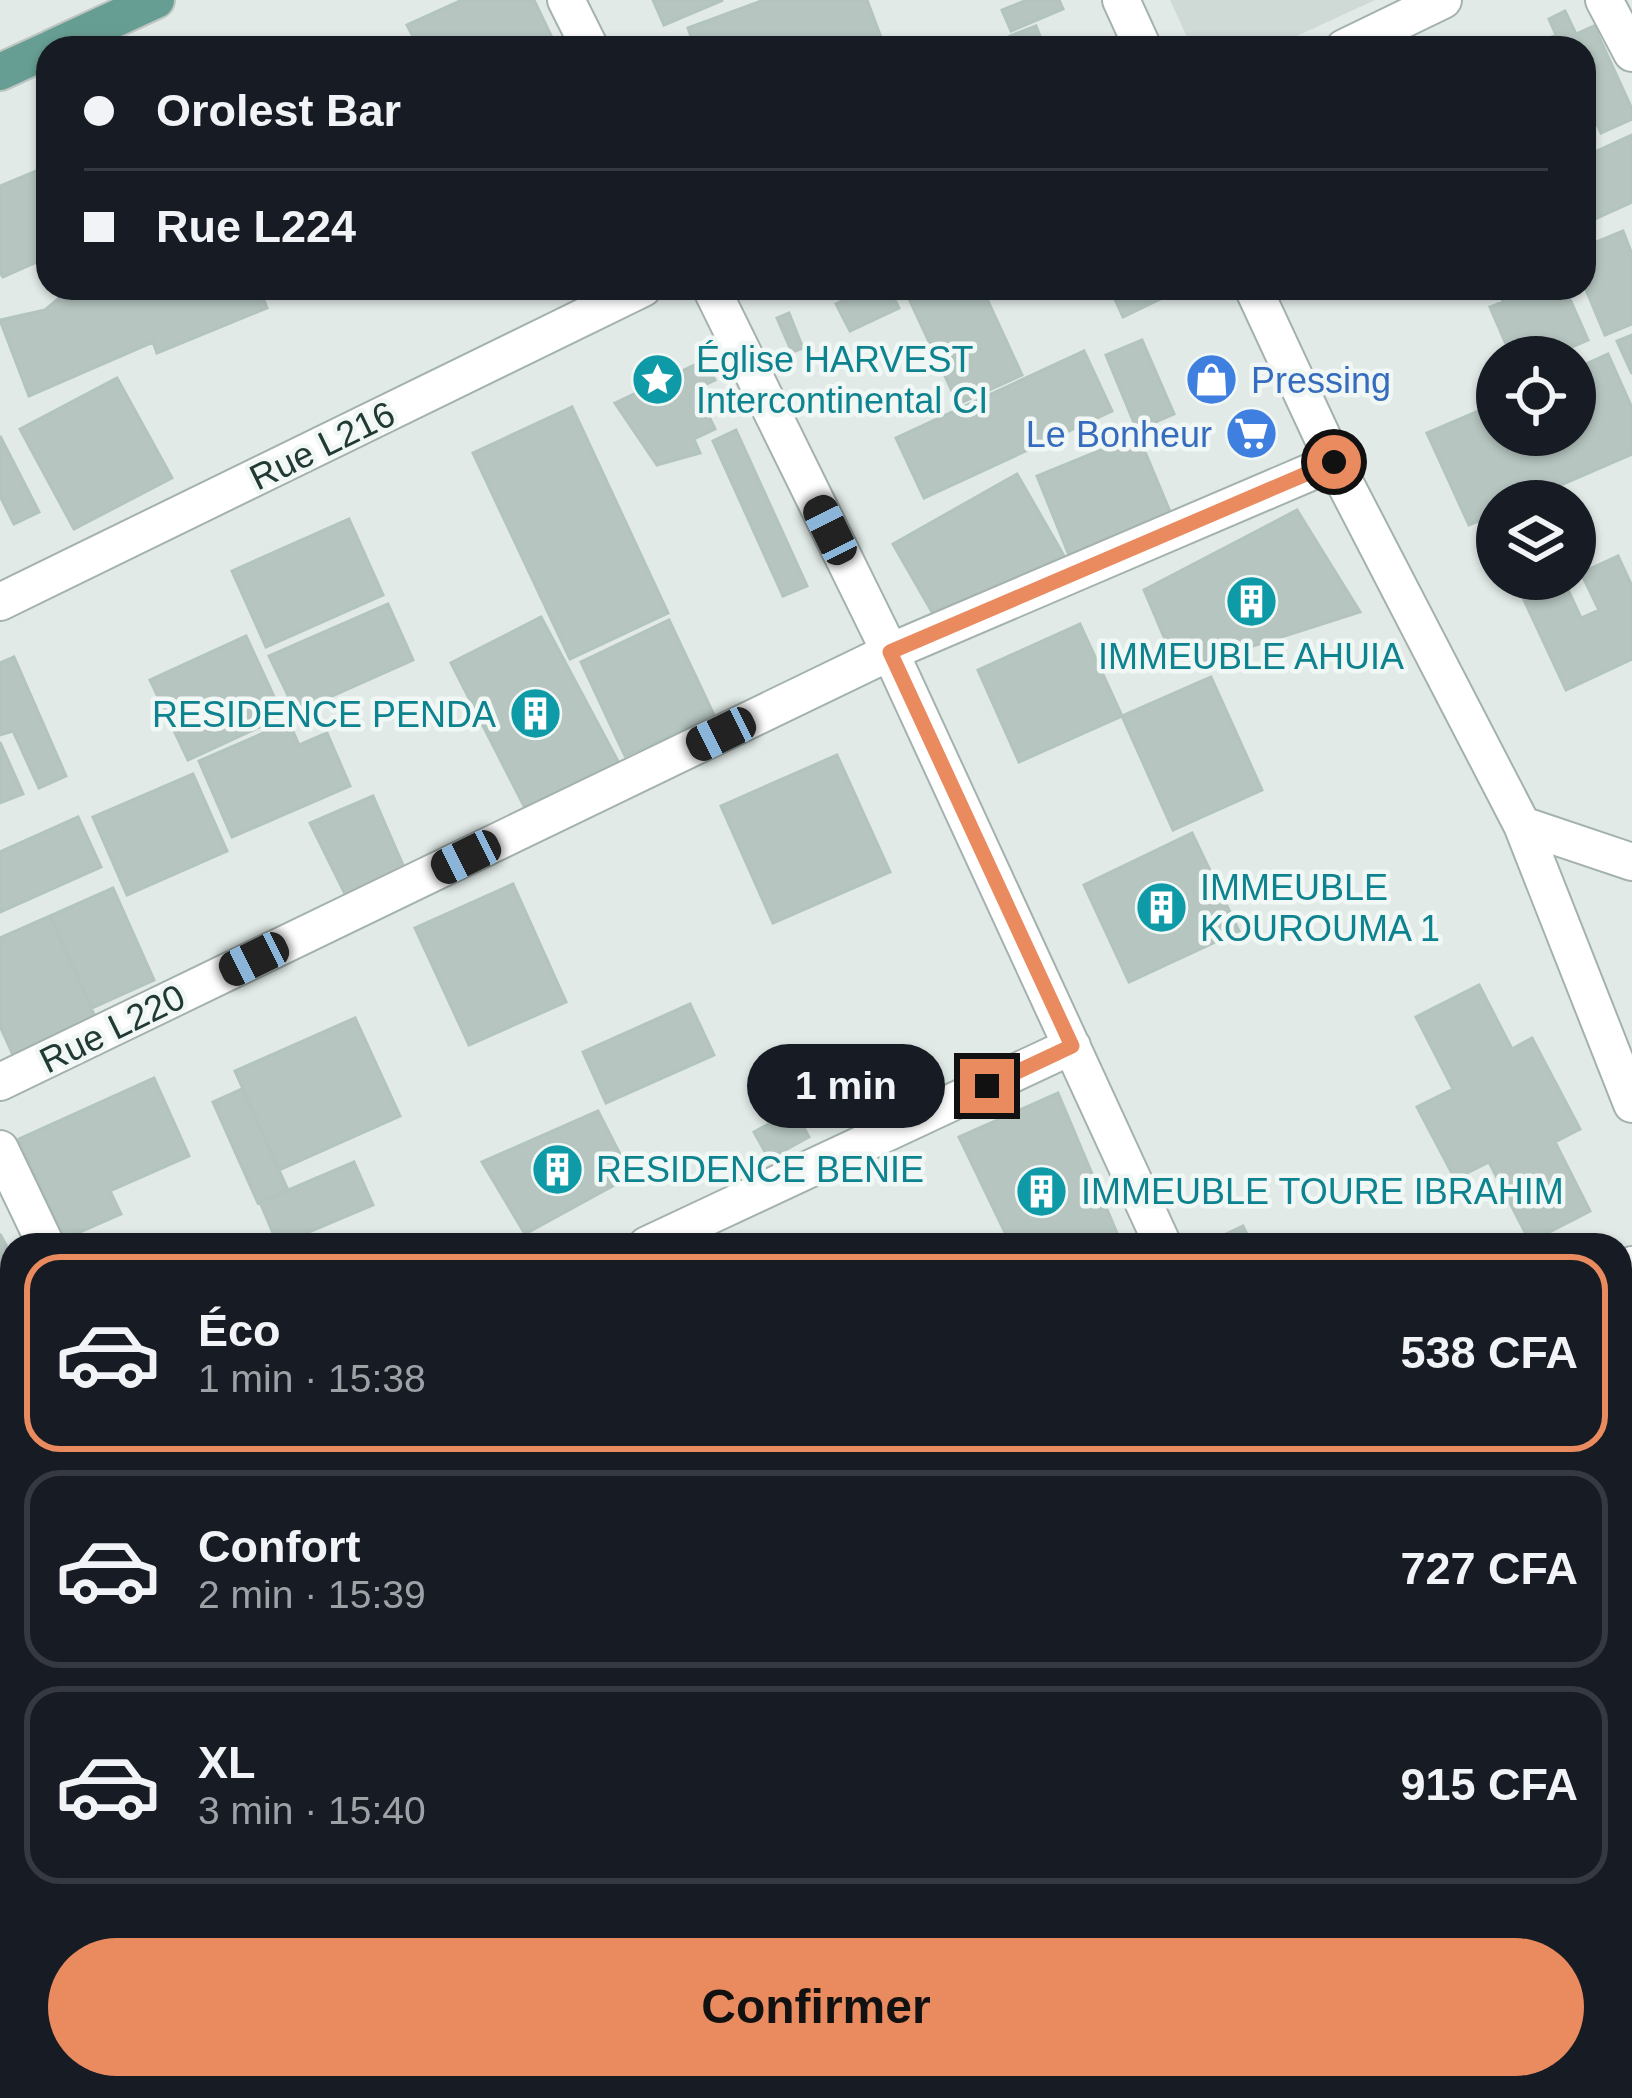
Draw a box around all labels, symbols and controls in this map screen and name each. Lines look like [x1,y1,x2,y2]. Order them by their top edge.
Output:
text: Orolest Bar [156,85,401,136]
text: Rue L224 [156,201,356,252]
map controls [1476,336,1596,600]
button: locate [1476,336,1596,456]
place label: Église HARVEST Intercontinental CI [696,339,988,421]
place icon: Église HARVEST Intercontinental CI [629,352,685,408]
shop icon: Pressing [1184,352,1240,408]
place label: Pressing [1251,360,1391,401]
street label: Rue L216 [243,393,401,498]
supermarket icon: Le Bonheur [1223,406,1279,462]
place label: Le Bonheur [1026,414,1212,455]
route start [1307,435,1361,489]
button: layers [1476,480,1596,600]
car [798,490,862,570]
building icon: IMMEUBLE AHUIA [1223,573,1279,629]
place label: IMMEUBLE AHUIA [1098,636,1404,677]
building icon: RESIDENCE PENDA [507,686,563,742]
place label: RESIDENCE PENDA [152,694,496,735]
car [681,702,761,766]
car [426,825,506,889]
place label: IMMEUBLE KOUROUMA 1 [1200,867,1440,949]
building icon: IMMEUBLE KOUROUMA 1 [1133,880,1189,936]
car [214,927,294,991]
street label: Rue L220 [33,976,191,1081]
callout: 1 min [747,1044,945,1128]
route end [960,1059,1014,1113]
text: 1 min [795,1064,897,1107]
building icon: RESIDENCE BENIE [529,1141,585,1197]
place label: RESIDENCE BENIE [596,1149,924,1190]
building icon: IMMEUBLE TOURE IBRAHIM [1014,1163,1070,1219]
place label: IMMEUBLE TOURE IBRAHIM [1081,1171,1564,1212]
icon: car [54,1299,162,1407]
text: Éco [198,1305,281,1356]
text: 538 CFA [1400,1327,1578,1378]
text: 1 min · 15:38 [198,1357,426,1400]
icon: car [54,1515,162,1623]
text: Confort [198,1521,360,1572]
text: 727 CFA [1400,1543,1578,1594]
text: 2 min · 15:39 [198,1573,426,1616]
icon: car [54,1731,162,1839]
text: XL [198,1737,256,1788]
text: 915 CFA [1400,1759,1578,1810]
text: 3 min · 15:40 [198,1789,426,1832]
button: Confirmer [48,1938,1584,2076]

